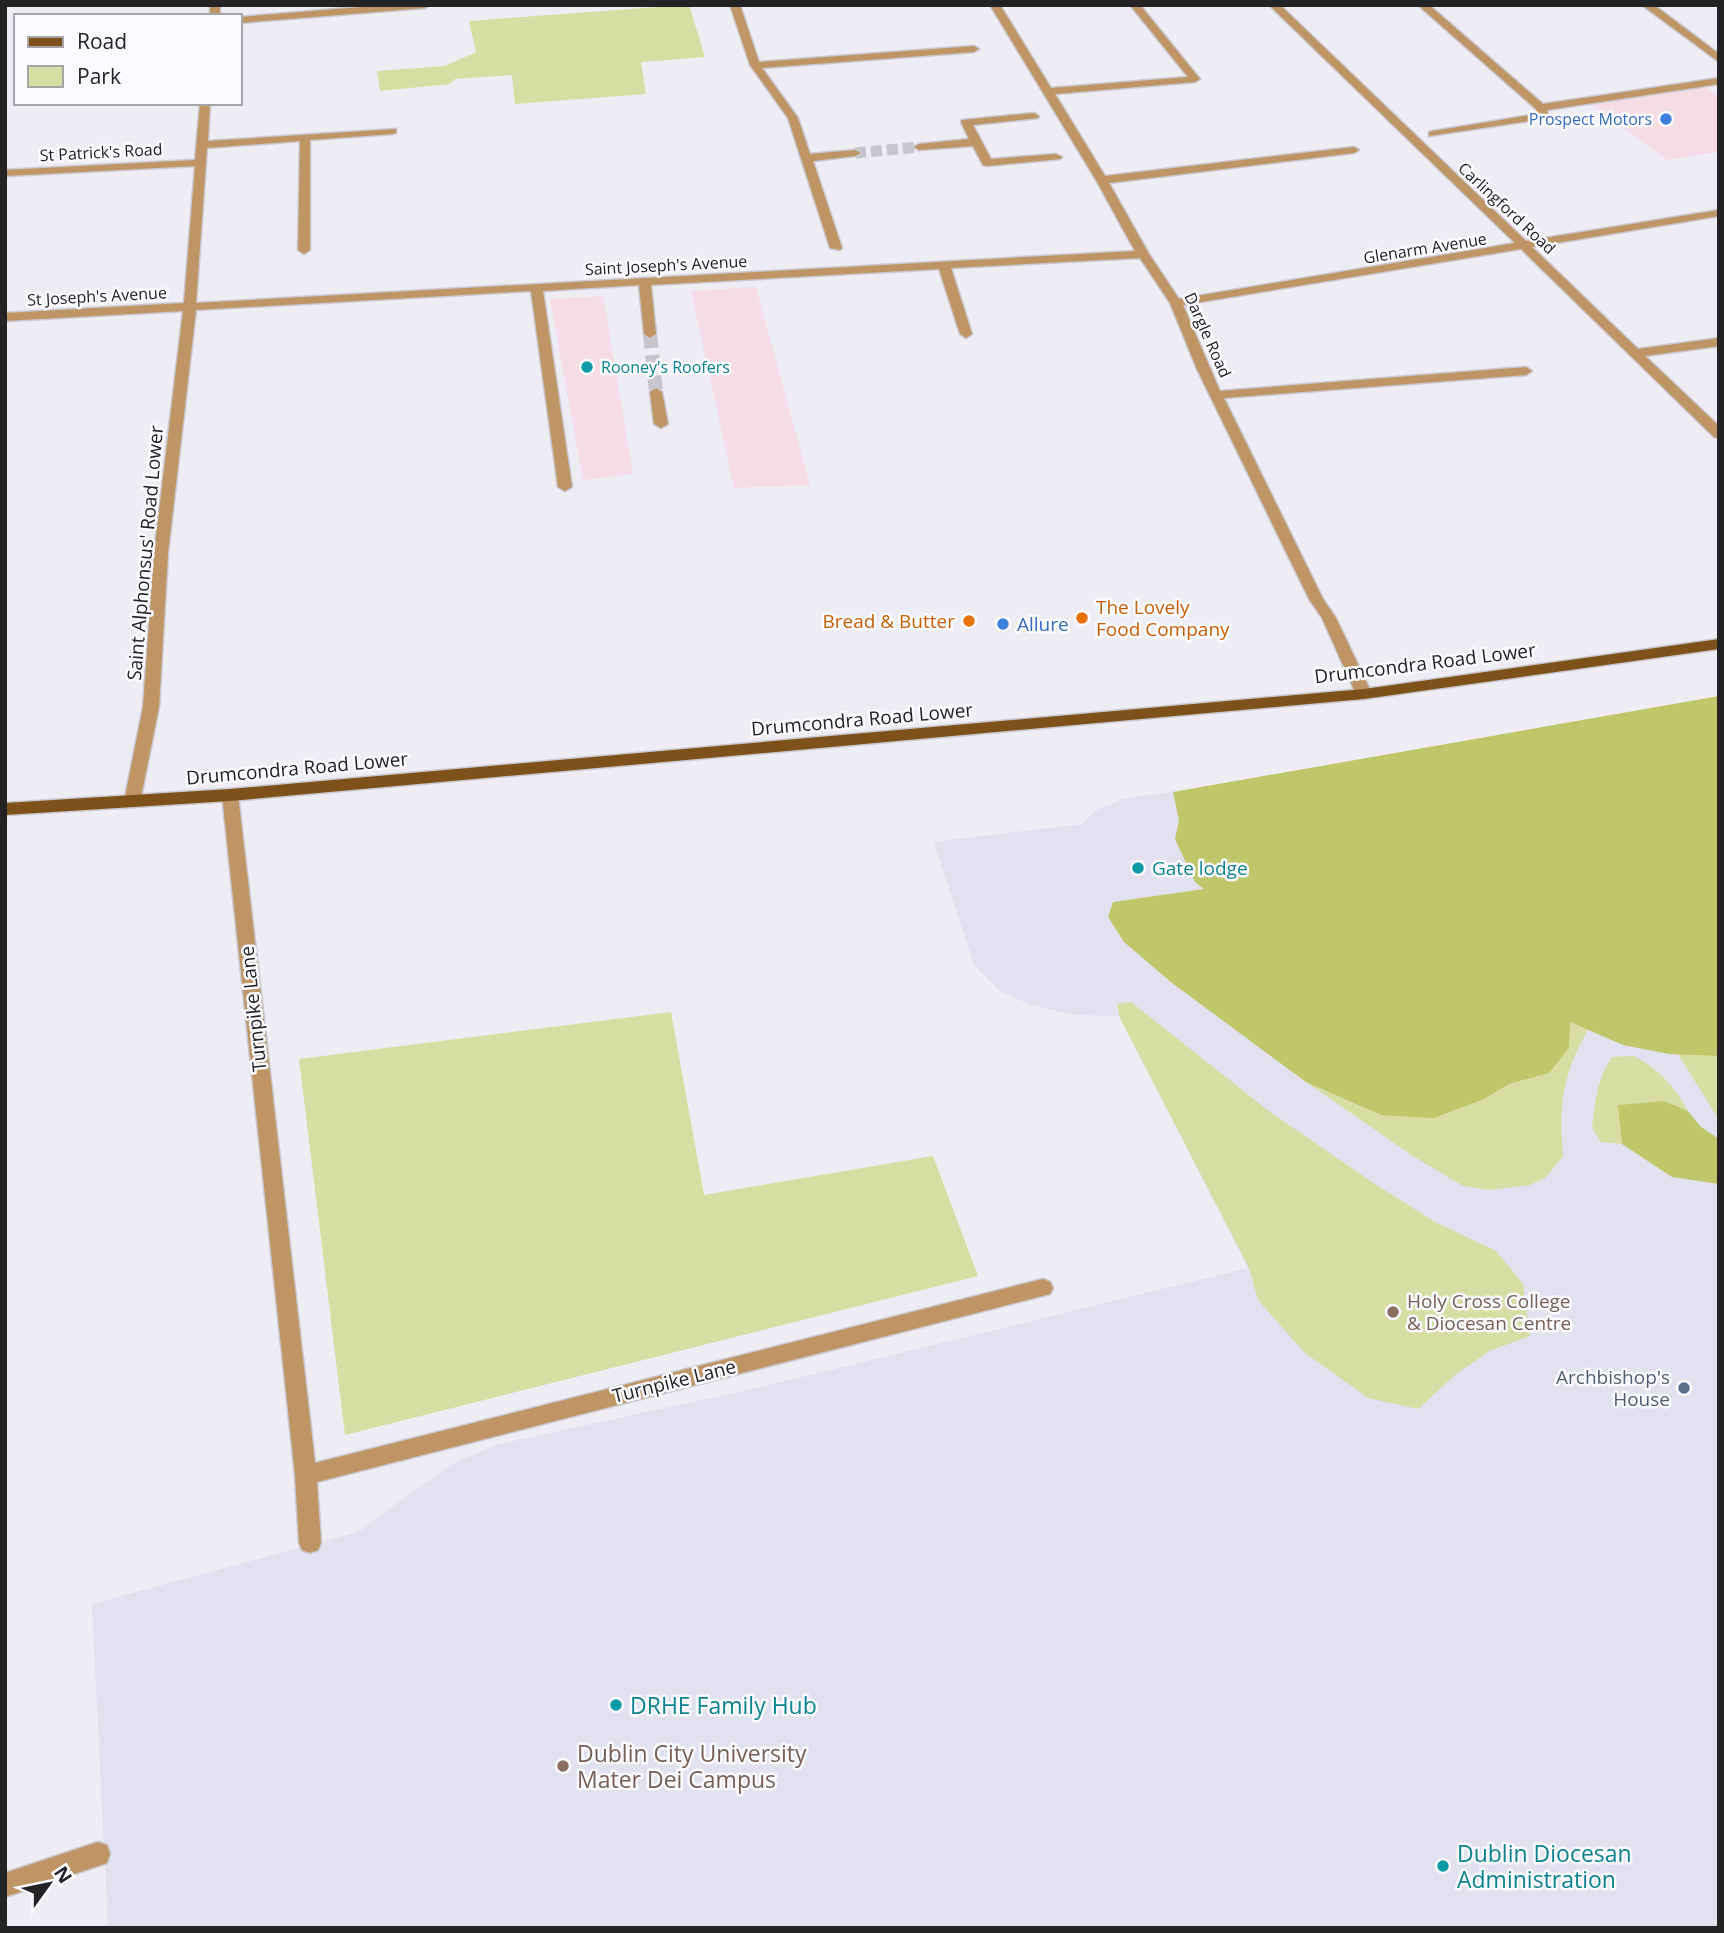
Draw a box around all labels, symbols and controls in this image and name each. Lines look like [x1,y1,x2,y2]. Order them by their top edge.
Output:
legend [14,14,242,105]
text: Road [77,27,127,55]
text: Park [77,62,121,90]
place label: Prospect Motors [1529,108,1652,130]
marker: Prospect Motors [1658,111,1674,127]
street label: St Patrick's Road [39,138,163,166]
street label: Carlingford Road [1454,157,1560,259]
street label: Glenarm Avenue [1362,227,1488,269]
street label: Saint Joseph's Avenue [584,250,748,280]
street label: St Joseph's Avenue [27,281,167,311]
street label: Dargle Road [1179,289,1237,381]
place label: Rooney's Roofers [601,356,730,378]
marker: Rooney's Roofers [579,359,595,375]
street label: Saint Alphonsus' Road Lower [121,424,169,682]
place label: The Lovely Food Company [1096,594,1230,642]
place label: Bread & Butter [822,608,955,634]
marker: The Lovely Food Company [1074,610,1090,626]
place label: Allure [1017,611,1069,637]
marker: Bread & Butter [961,613,977,629]
marker: Allure [995,616,1011,632]
street label: Drumcondra Road Lower [1313,637,1537,689]
street label: Drumcondra Road Lower [750,696,974,742]
street label: Drumcondra Road Lower [185,745,409,791]
place label: Gate lodge [1152,855,1248,881]
marker: Gate lodge [1130,860,1146,876]
street label: Turnpike Lane [233,945,273,1073]
place label: Holy Cross College & Diocesan Centre [1407,1288,1571,1336]
marker: Holy Cross College & Diocesan Centre [1385,1304,1401,1320]
street label: Turnpike Lane [610,1353,738,1409]
place label: Archbishop's House [1556,1364,1670,1412]
marker: Archbishop's House [1676,1380,1692,1396]
place label: DRHE Family Hub [630,1689,817,1721]
marker: DRHE Family Hub [608,1697,624,1713]
place label: Dublin City University Mater Dei Campus [577,1737,807,1795]
marker: Dublin City University Mater Dei Campus [555,1758,571,1774]
place label: Dublin Diocesan Administration [1457,1837,1632,1895]
north arrow [14,1849,84,1919]
marker: Dublin Diocesan Administration [1435,1858,1451,1874]
text: N [48,1861,78,1888]

